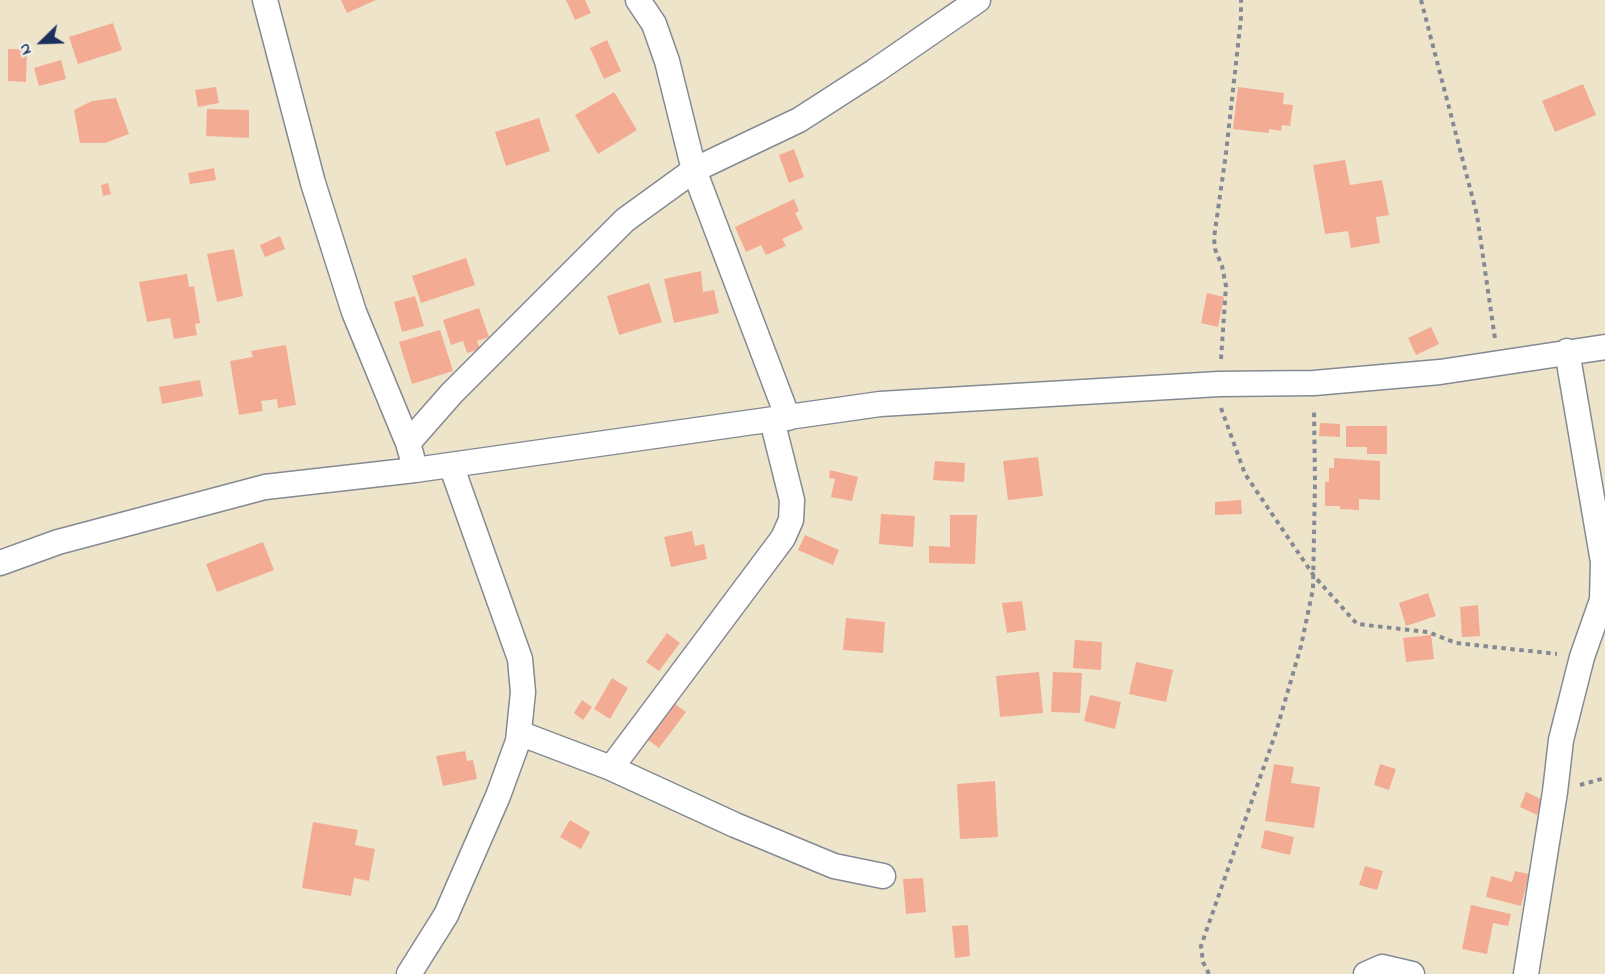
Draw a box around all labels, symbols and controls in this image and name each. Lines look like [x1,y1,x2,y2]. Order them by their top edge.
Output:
north arrow [12,12,72,72]
text: N [12,39,39,59]

